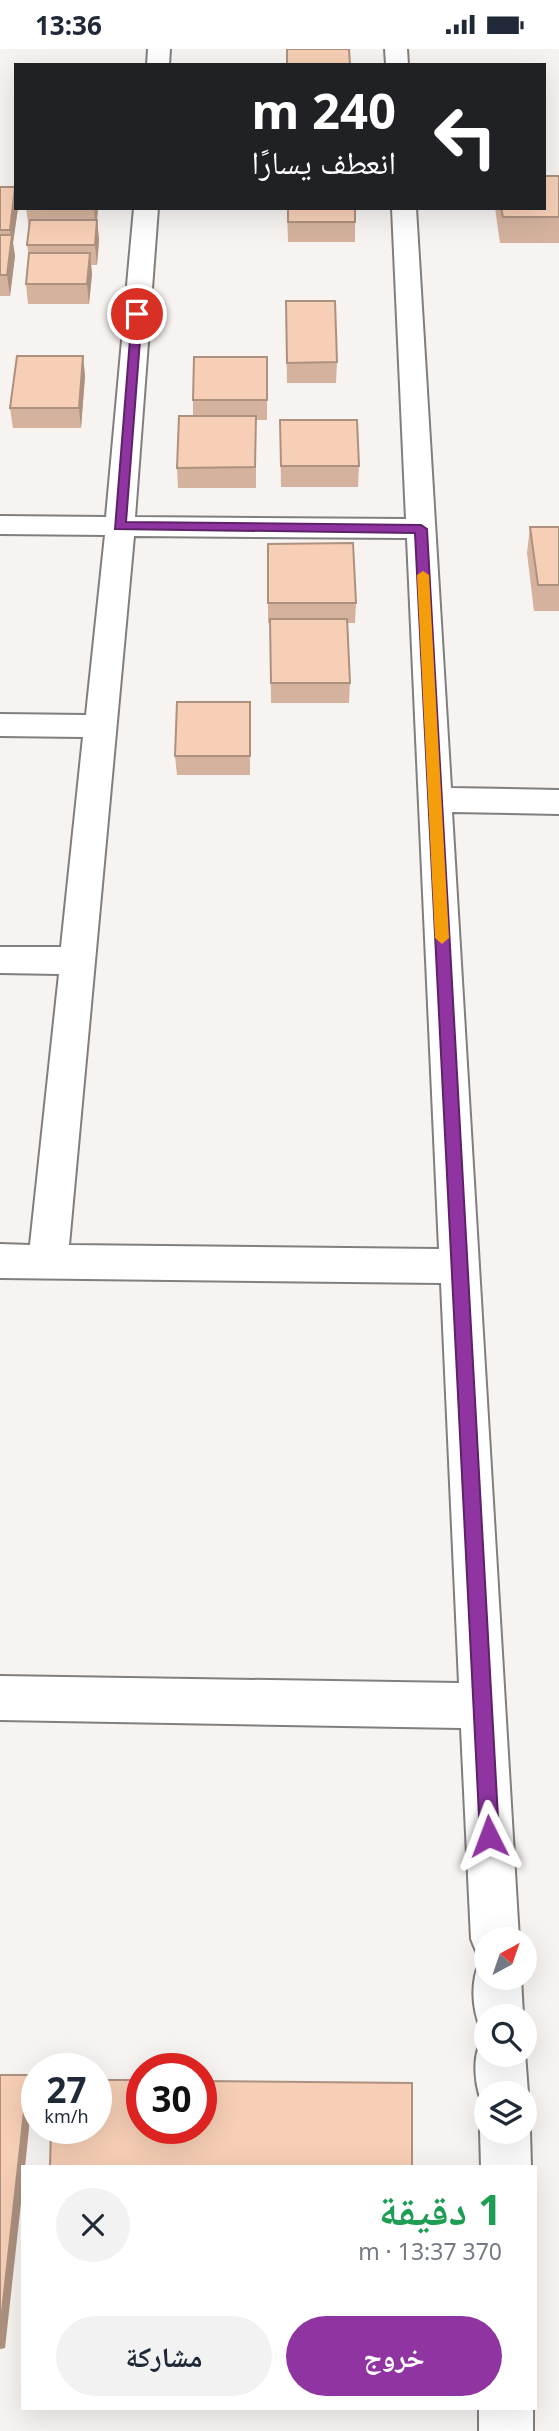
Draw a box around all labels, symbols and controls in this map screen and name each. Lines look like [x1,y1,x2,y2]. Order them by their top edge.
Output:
text: 13:36 [35,7,102,43]
text: 240 m [251,77,396,143]
icon: left [420,91,511,182]
text: انعطف يسارًا [251,140,396,183]
pin [107,284,167,344]
icon: arrive [118,295,156,333]
position arrow [452,1799,526,1873]
north arrow [474,1927,537,1990]
map controls [474,1927,537,2144]
button: search [474,2004,537,2067]
speed limit sign: 30 [126,2053,217,2144]
text: 27 [46,2066,87,2113]
button: layers [474,2081,537,2144]
text: km/h [44,2104,89,2128]
text: 1 دقيقة [379,2180,502,2237]
button: close [56,2188,130,2262]
text: 370 m · 13:37 [358,2235,502,2267]
button: مشاركة [56,2316,272,2396]
button: خروج [286,2316,502,2396]

